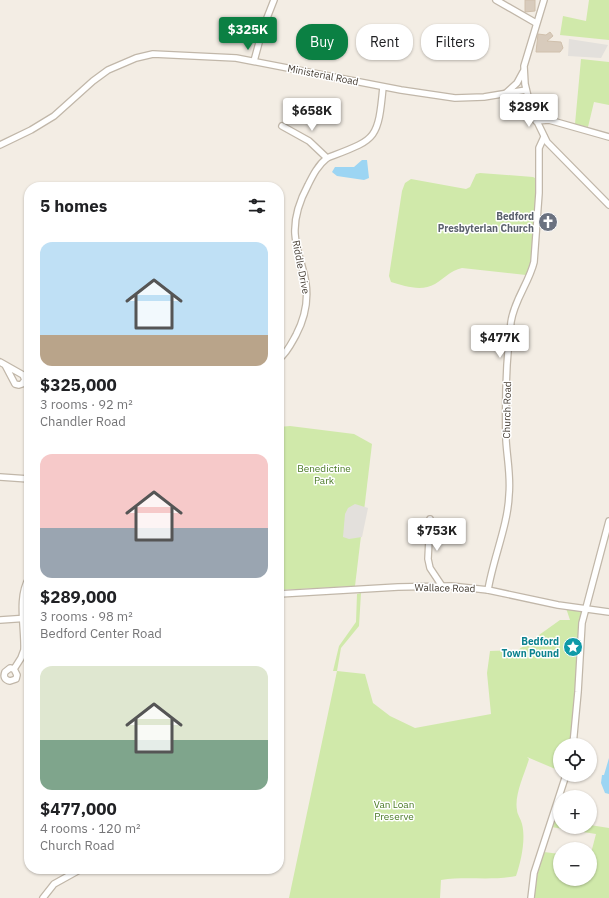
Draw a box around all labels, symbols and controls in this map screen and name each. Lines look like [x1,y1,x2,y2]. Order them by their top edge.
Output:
pin: $325K [220,17,276,51]
text: $325K [228,21,268,38]
chip: Buy [296,24,348,60]
chip: Rent [356,24,413,60]
chip: Filters [421,24,489,60]
street label: Ministerial Road [286,62,360,88]
pin: $289K [501,94,557,128]
pin: $658K [284,98,340,132]
text: $289K [509,98,549,115]
text: $658K [292,102,332,119]
text: 5 homes [40,195,107,217]
icon: filters [246,195,268,217]
place label: Bedford Presbyterian Church [438,210,534,235]
church icon: Bedford Presbyterian Church [537,211,559,233]
street label: Riddle Drive [289,239,313,295]
icon: home [118,268,190,340]
pin: $477K [472,325,528,359]
text: $477K [480,329,520,346]
text: $325,000 [40,374,117,396]
street label: Church Road [500,381,514,439]
text: 3 rooms · 92 m² [40,396,133,413]
text: Chandler Road [40,413,126,430]
park label: Benedictine Park [297,462,351,487]
icon: home [118,480,190,552]
pin: $753K [409,518,465,552]
text: $753K [417,522,457,539]
street label: Wallace Road [415,581,475,595]
text: $289,000 [40,586,117,608]
text: 3 rooms · 98 m² [40,608,133,625]
text: Bedford Center Road [40,625,162,642]
place label: Bedford Town Pound [502,635,559,660]
place icon: Bedford Town Pound [562,636,584,658]
icon: home [118,692,190,764]
map controls [553,738,597,886]
button: locate [553,738,597,782]
button: + [553,790,597,834]
text: $477,000 [40,798,117,820]
park label: Van Loan Preserve [374,798,414,823]
text: 4 rooms · 120 m² [40,820,141,837]
text: Church Road [40,837,114,854]
button: − [553,842,597,886]

